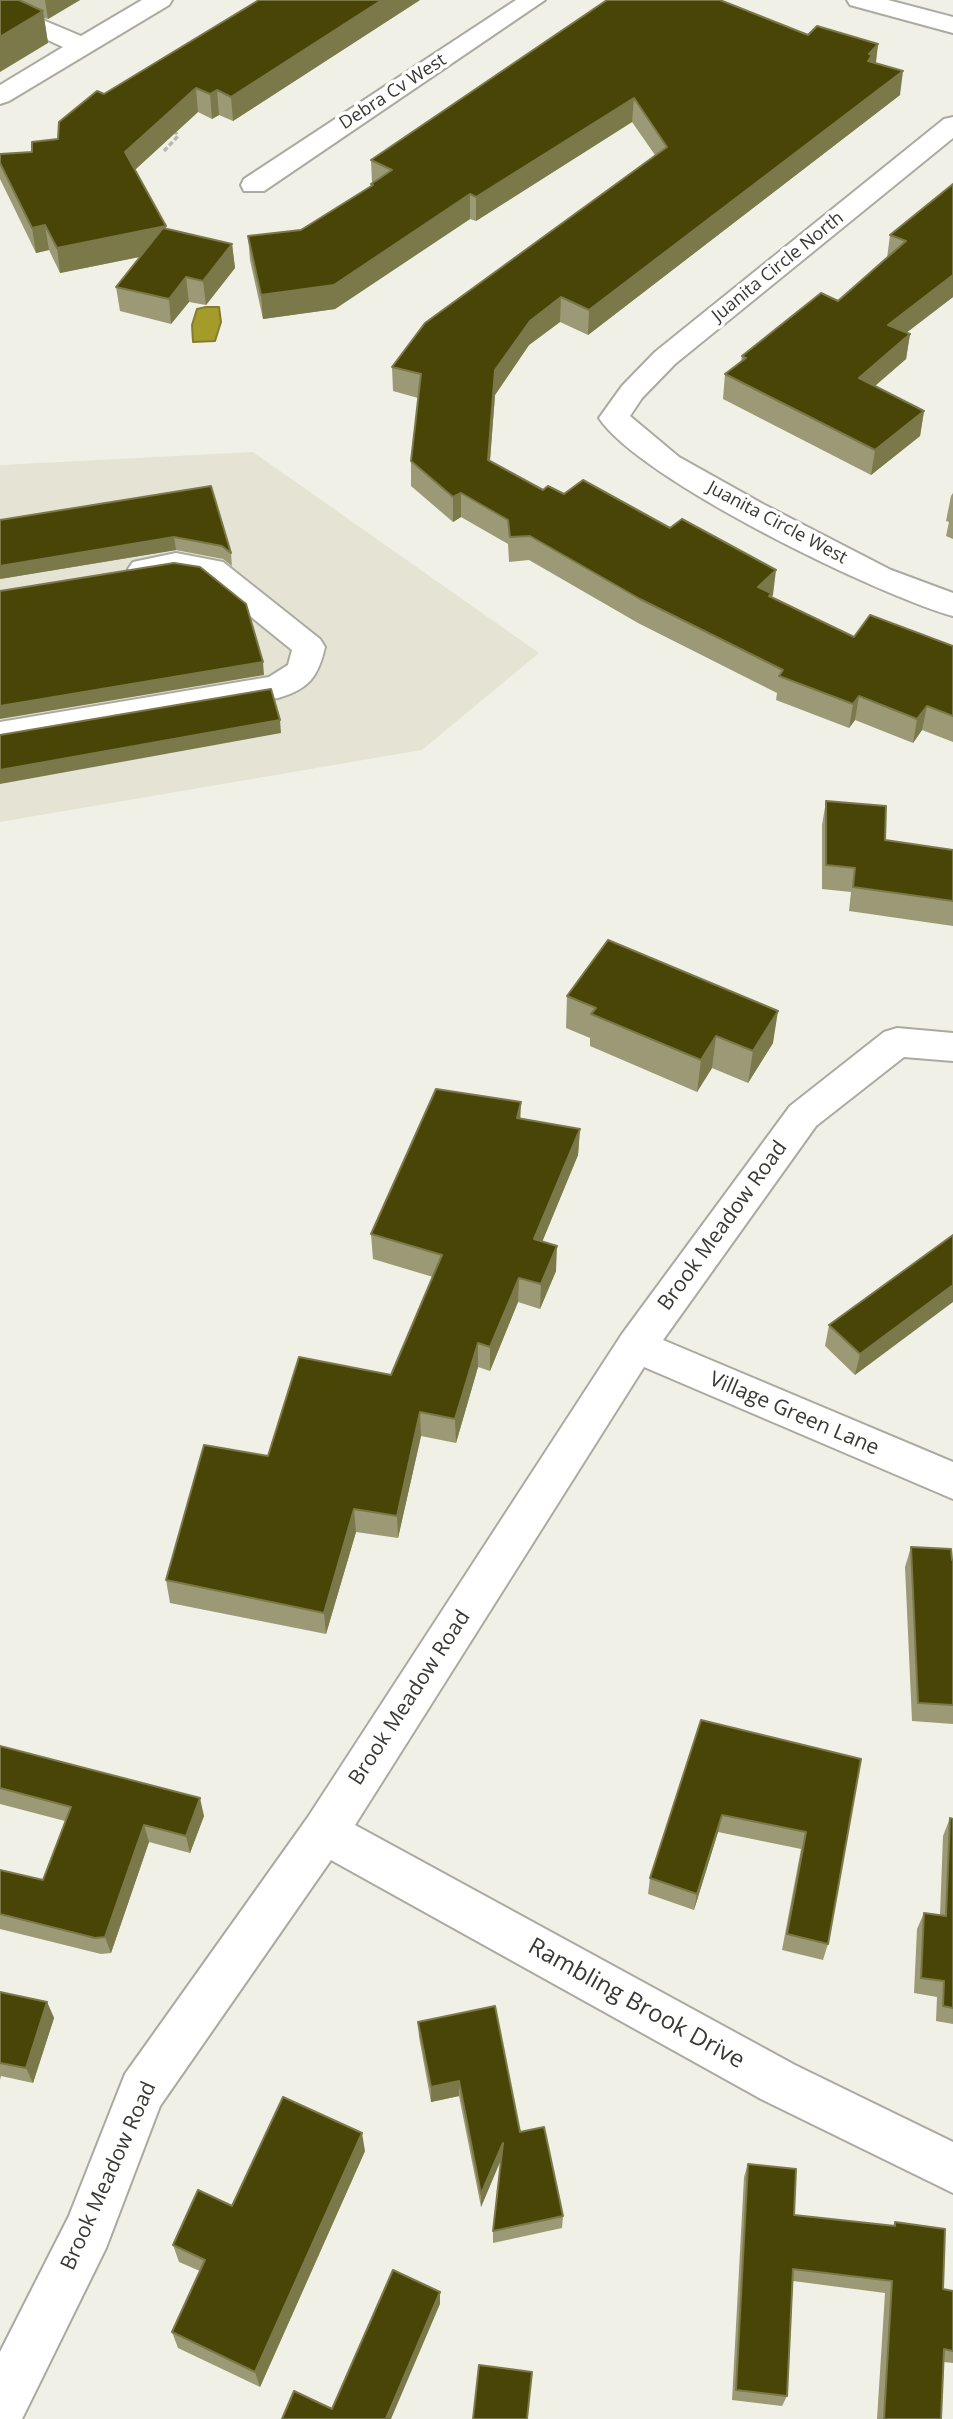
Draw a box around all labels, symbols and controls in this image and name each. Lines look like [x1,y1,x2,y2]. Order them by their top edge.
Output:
street label: Debra Cv West [336,49,450,135]
street label: Juanita Circle North [708,207,848,327]
street label: Juanita Circle West [703,477,851,569]
street label: Brook Meadow Road [653,1136,793,1316]
street label: Village Green Lane [705,1367,883,1461]
street label: Brook Meadow Road [344,1606,476,1790]
street label: Rambling Brook Drive [523,1933,749,2075]
street label: Brook Meadow Road [56,2078,162,2274]

